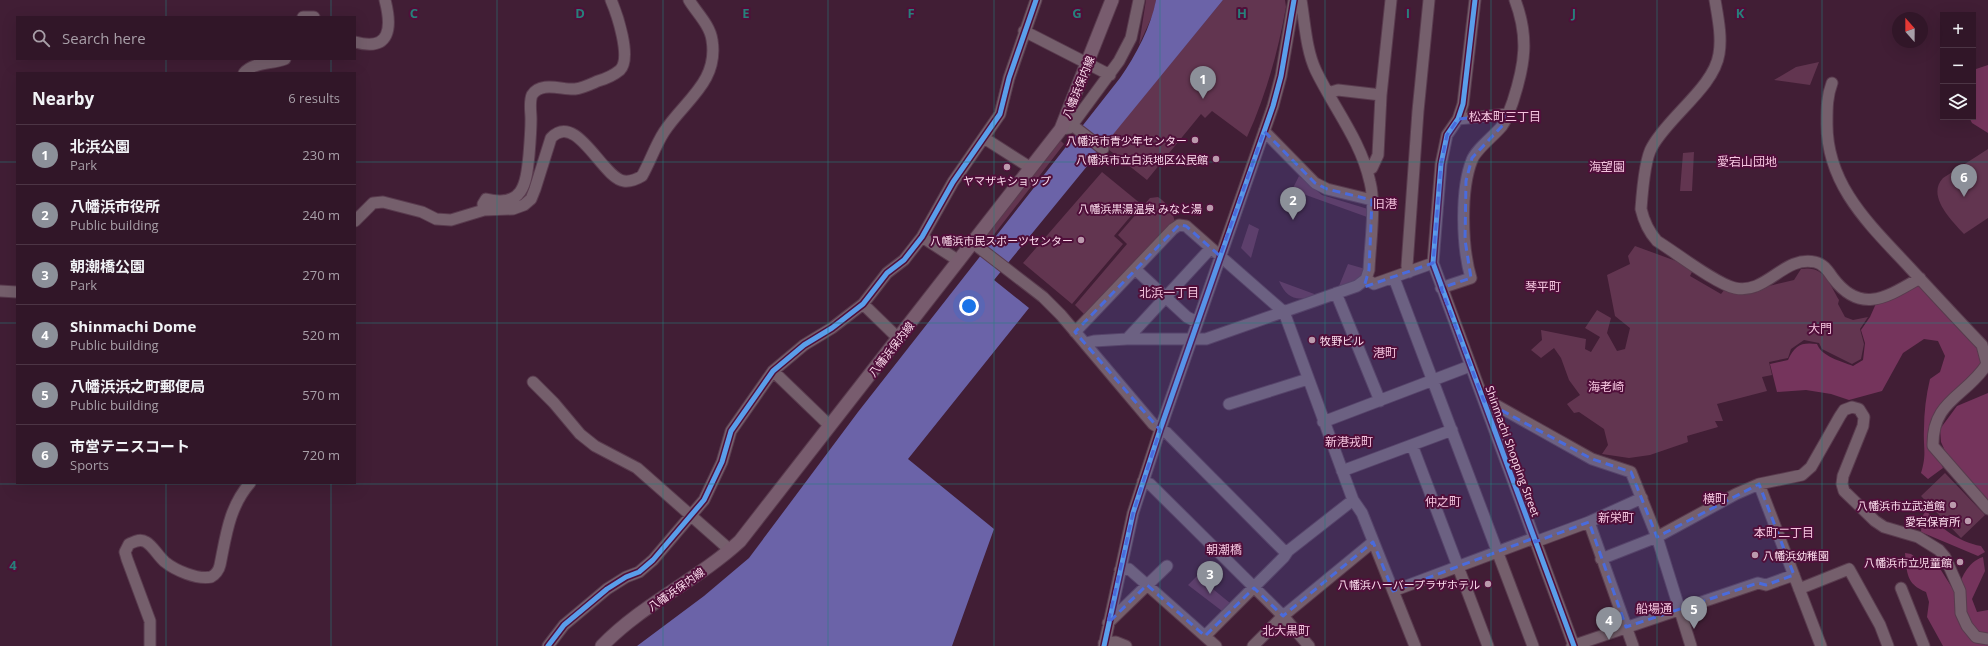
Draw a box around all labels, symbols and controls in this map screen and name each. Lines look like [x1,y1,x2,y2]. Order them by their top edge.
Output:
text: C [410,4,418,22]
text: D [575,4,585,22]
text: E [742,4,750,22]
text: F [907,4,915,22]
text: G [1072,4,1082,22]
text: H [1237,4,1247,22]
text: I [1406,4,1410,22]
text: J [1571,4,1576,22]
text: K [1736,4,1745,22]
north arrow [1892,12,1928,48]
map controls [1940,12,1976,120]
button: + [1940,12,1976,48]
search box [16,16,356,60]
icon: search [30,27,52,49]
text: Search here [62,28,146,48]
button: − [1940,48,1976,84]
street label: 八幡浜保内線 [1059,54,1097,120]
pin: 1 [1190,66,1216,99]
button: layers [1940,84,1976,120]
text: Nearby [32,87,94,110]
text: 6 results [288,89,340,107]
district label: 松本町三丁目 [1469,108,1541,125]
place label: 八幡浜市青少年センター [1066,133,1187,148]
marker: 八幡浜市青少年センター [1190,135,1200,145]
text: 北浜公園 [70,136,130,156]
text: 1 [41,146,49,164]
text: 230 m [302,146,340,164]
place label: 八幡浜市立白浜地区公民館 [1076,152,1208,167]
district label: 愛宕山団地 [1717,153,1777,170]
marker: 八幡浜市立白浜地区公民館 [1211,154,1221,164]
text: Park [70,156,97,174]
district label: 海望園 [1589,158,1625,175]
marker: ヤマザキショップ [1002,162,1012,172]
pin: 6 [1951,164,1977,197]
place label: ヤマザキショップ [963,173,1051,188]
pin: 2 [1280,187,1306,220]
district label: 旧港 [1373,195,1397,212]
text: 八幡浜市役所 [70,196,160,216]
place label: 八幡浜黒湯温泉 みなと湯 [1078,201,1202,216]
marker: 八幡浜黒湯温泉 みなと湯 [1205,203,1215,213]
text: 2 [41,206,49,224]
text: 240 m [302,206,340,224]
text: Public building [70,216,159,234]
place label: 八幡浜市民スポーツセンター [930,233,1073,248]
marker: 八幡浜市民スポーツセンター [1076,235,1086,245]
text: 朝潮橋公園 [70,256,145,276]
text: 3 [41,266,49,284]
text: 270 m [302,266,340,284]
text: Park [70,276,97,294]
district label: 琴平町 [1525,278,1561,295]
district label: 北浜一丁目 [1139,284,1199,301]
your location [959,296,979,316]
text: Shinmachi Dome [70,316,196,336]
street label: 八幡浜保内線 [865,318,917,380]
district label: 大門 [1808,320,1832,337]
text: 4 [41,326,49,344]
text: 520 m [302,326,340,344]
place label: 牧野ビル [1320,333,1364,348]
marker: 牧野ビル [1307,335,1317,345]
text: Public building [70,336,159,354]
district label: 港町 [1373,344,1397,361]
text: 八幡浜浜之町郵便局 [70,376,205,396]
district label: 海老崎 [1588,378,1624,395]
street label: Shinmachi Shopping Street [1482,384,1544,519]
text: 5 [41,386,49,404]
text: 570 m [302,386,340,404]
text: Public building [70,396,159,414]
district label: 新港戎町 [1325,433,1373,450]
text: 市営テニスコート [70,436,190,456]
text: 6 [41,446,49,464]
text: 720 m [302,446,340,464]
text: Sports [70,456,109,474]
district label: 横町 [1703,490,1727,507]
district label: 仲之町 [1425,493,1461,510]
place label: 八幡浜市立武道館 [1857,498,1945,513]
marker: 八幡浜市立武道館 [1948,500,1958,510]
district label: 新栄町 [1598,509,1634,526]
place label: 愛宕保育所 [1905,514,1961,529]
marker: 愛宕保育所 [1963,516,1973,526]
district label: 本町二丁目 [1754,524,1814,541]
district label: 朝潮橋 [1206,541,1242,558]
place label: 八幡浜幼稚園 [1763,548,1829,563]
marker: 八幡浜幼稚園 [1750,550,1760,560]
place label: 八幡浜市立児童館 [1864,555,1952,570]
text: 4 [9,556,17,574]
marker: 八幡浜市立児童館 [1955,557,1965,567]
pin: 3 [1197,561,1223,594]
street label: 八幡浜保内線 [645,564,707,614]
place label: 八幡浜ハーバープラザホテル [1338,577,1480,592]
marker: 八幡浜ハーバープラザホテル [1483,579,1493,589]
pin: 5 [1681,596,1707,629]
district label: 船場通 [1636,600,1672,617]
pin: 4 [1596,607,1622,640]
district label: 北大黒町 [1262,622,1310,639]

